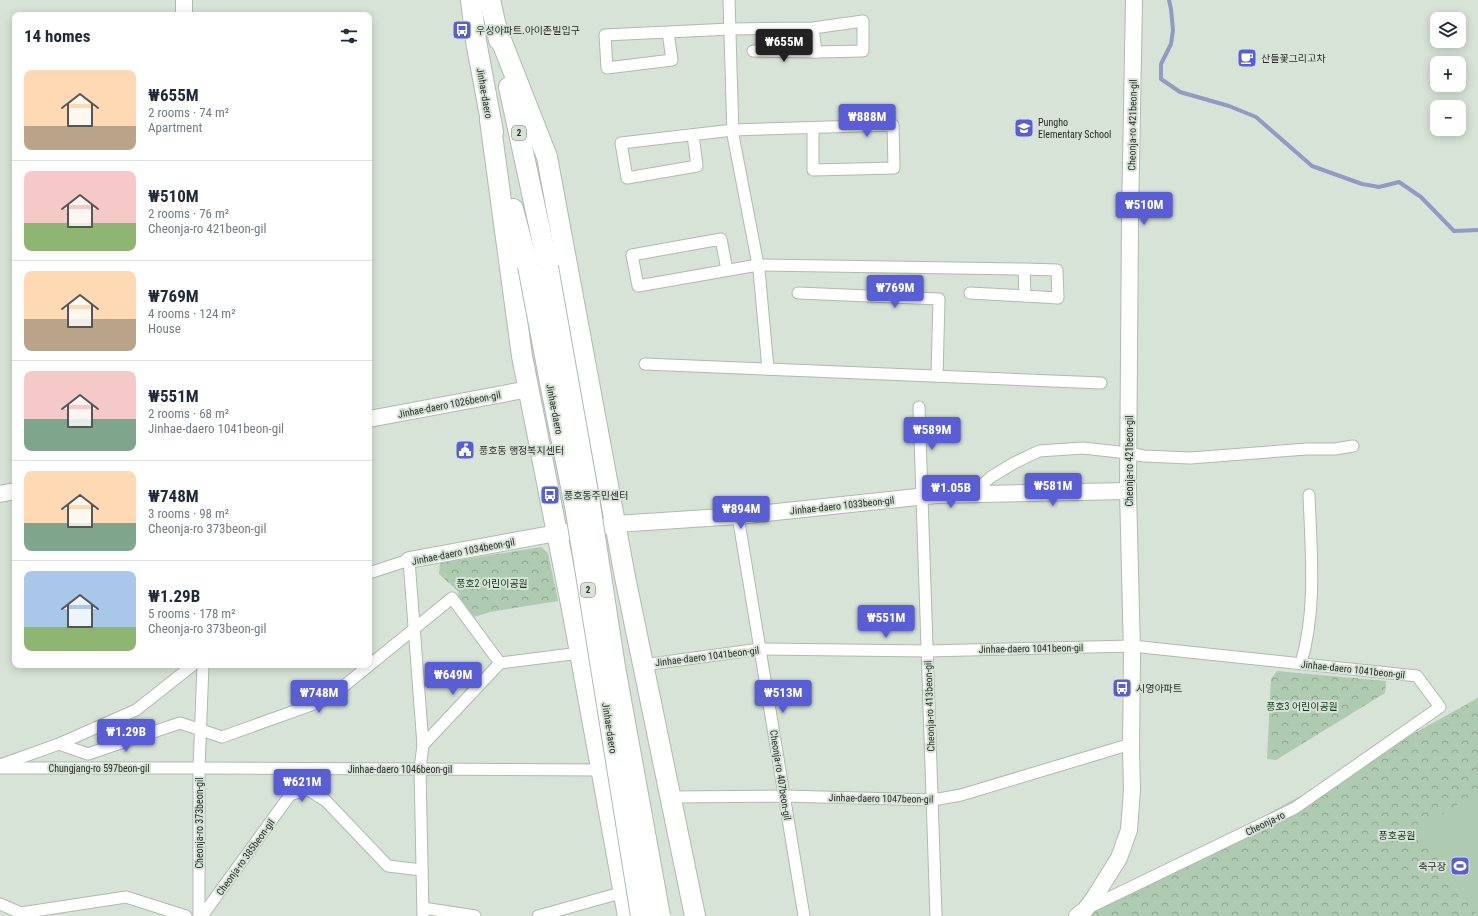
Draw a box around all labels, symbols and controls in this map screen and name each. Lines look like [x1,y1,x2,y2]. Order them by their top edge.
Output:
map controls [1430,12,1466,136]
button: layers [1430,12,1466,48]
bus stop icon: 우성아파트.아이존빌입구 [451,19,473,41]
icon: filters [338,25,360,47]
place label: 우성아파트.아이존빌입구 [476,25,580,36]
text: 14 homes [24,26,90,46]
pin: ₩655M [756,29,812,63]
text: ₩655M [765,34,803,49]
cafe icon: 산들꽃그리고차 [1236,47,1258,69]
place label: 산들꽃그리고차 [1261,53,1326,64]
button: + [1430,56,1466,92]
street label: Jinhae-daero [475,67,494,119]
street label: Cheonja-ro 421beon-gil [1126,79,1139,171]
text: ₩655M [148,85,199,105]
icon: home [56,86,104,134]
button: − [1430,100,1466,136]
pin: ₩888M [839,104,895,138]
text: 2 rooms · 74 m² [148,105,229,120]
text: ₩888M [848,109,886,124]
school or university icon: Pungho Elementary School [1013,117,1035,139]
place label: Pungho Elementary School [1038,117,1111,140]
text: Apartment [148,120,202,135]
road number: 2 [512,126,526,140]
text: ₩510M [148,186,199,206]
icon: home [56,187,104,235]
pin: ₩510M [1116,192,1172,226]
text: ₩510M [1125,197,1163,212]
text: 2 rooms · 76 m² [148,206,229,221]
text: Cheonja-ro 421beon-gil [148,221,266,236]
pin: ₩769M [867,275,923,309]
text: ₩769M [876,280,914,295]
text: ₩769M [148,286,199,306]
icon: home [56,287,104,335]
text: 4 rooms · 124 m² [148,306,235,321]
text: House [148,321,181,336]
street label: Jinhae-daero [544,383,565,435]
text: ₩551M [148,386,199,406]
icon: home [56,387,104,435]
street label: Jinhae-daero 1026beon-gil [397,389,502,420]
text: 2 rooms · 68 m² [148,406,229,421]
street label: Cheonja-ro 421beon-gil [1124,415,1135,507]
pin: ₩589M [904,417,960,451]
text: Jinhae-daero 1041beon-gil [148,421,284,436]
text: ₩589M [913,422,951,437]
public building icon: 풍호동 행정복지센터 [454,439,476,461]
place label: 풍호동 행정복지센터 [479,445,564,456]
pin: ₩581M [1025,473,1081,507]
pin: ₩1.05B [918,475,984,509]
text: ₩581M [1034,478,1072,493]
text: ₩1.05B [931,480,971,495]
bus stop icon: 풍호동주민센터 [539,484,561,506]
text: ₩748M [148,486,199,506]
icon: home [56,487,104,535]
place label: 풍호동주민센터 [564,490,628,501]
street label: Jinhae-daero 1033beon-gil [789,495,895,516]
pin: ₩894M [713,496,769,530]
text: ₩894M [722,501,760,516]
text: 3 rooms · 98 m² [148,506,229,521]
text: Cheonja-ro 373beon-gil [148,521,266,536]
street label: Jinhae-daero 1034beon-gil [411,536,516,567]
park label: 풍호2 어린이공원 [456,578,528,589]
road number: 2 [581,583,595,597]
text: ₩1.29B [148,586,200,606]
icon: home [56,587,104,635]
pin: ₩551M [858,605,914,639]
text: 5 rooms · 178 m² [148,606,235,621]
text: ₩551M [867,610,905,625]
text: Cheonja-ro 373beon-gil [148,621,266,636]
street label: Jinhae-daero 1041beon-gil [979,642,1083,655]
street label: Jinhae-daero 1041beon-gil [654,645,760,668]
street label: Jinhae-daero 1041beon-gil [1300,659,1406,680]
street label: Cheonja-ro 413beon-gil [922,660,937,752]
pin: ₩649M [425,662,481,696]
text: ₩649M [434,667,472,682]
bus stop icon: 시영아파트 [1111,677,1133,699]
pin: ₩748M [291,680,347,714]
pin: ₩513M [755,680,811,714]
place label: 시영아파트 [1136,683,1182,694]
text: ₩748M [300,685,338,700]
text: ₩513M [764,685,802,700]
park label: 풍호3 어린이공원 [1266,701,1338,712]
street label: Jinhae-daero [600,702,619,754]
pin: ₩1.29B [93,719,159,753]
text: ₩1.29B [106,724,146,739]
street label: Cheonja-ro 407beon-gil [768,729,793,821]
street label: Chungjang-ro 597beon-gil [49,763,149,774]
street label: Jinhae-daero 1046beon-gil [348,764,452,775]
pin: ₩621M [274,769,330,803]
text: ₩621M [283,774,321,789]
street label: Cheonja-ro 373beon-gil [194,777,205,869]
street label: Jinhae-daero 1047beon-gil [829,792,933,805]
street label: Cheonja-ro [1244,809,1287,838]
street label: Cheonja-ro 385beon-gil [214,817,277,897]
park label: 풍호공원 [1379,830,1415,841]
sports icon: 축구장 [1449,855,1471,877]
place label: 축구장 [1418,861,1446,872]

